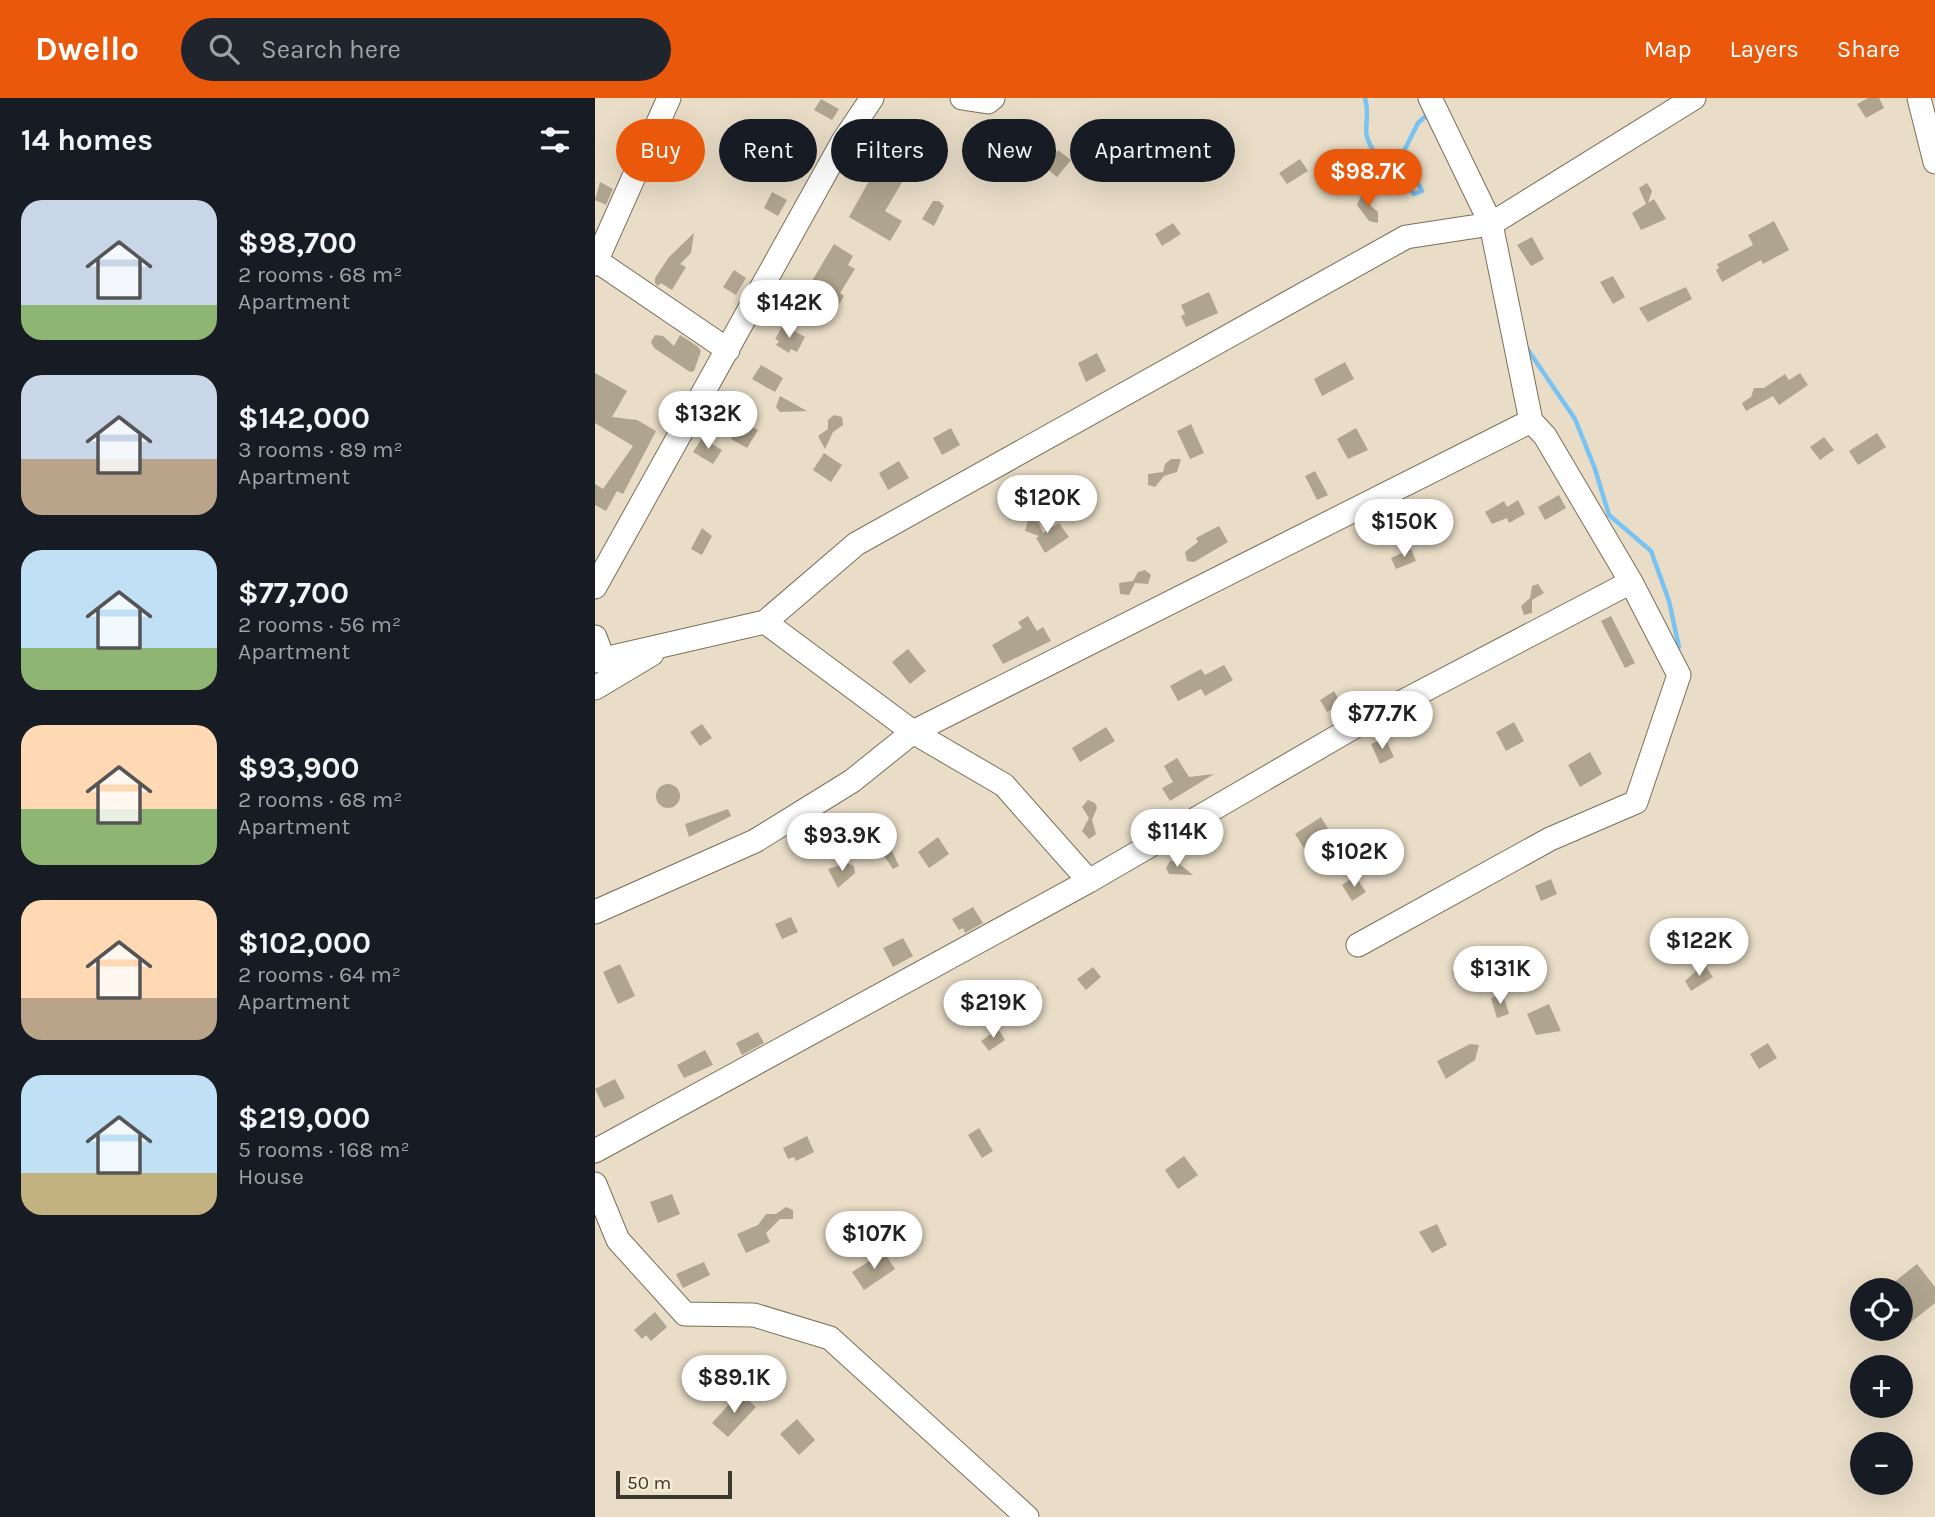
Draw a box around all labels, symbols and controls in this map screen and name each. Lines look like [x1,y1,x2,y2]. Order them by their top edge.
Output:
search box [181,18,671,81]
text: Dwello [35,30,139,68]
icon: search [205,30,243,68]
text: Search here [261,34,401,65]
text: Map [1644,35,1692,63]
text: Layers [1730,35,1799,63]
text: Share [1837,35,1900,63]
chip: Buy [616,119,705,182]
chip: Rent [719,119,817,182]
chip: Filters [831,119,948,182]
chip: New [962,119,1056,182]
chip: Apartment [1070,119,1235,182]
icon: filters [536,121,574,159]
text: 14 homes [21,122,153,158]
pin: $98.7K [1311,150,1425,209]
text: $98.7K [1330,158,1406,185]
text: $98,700 [238,225,357,261]
icon: home [77,228,161,312]
text: 2 rooms · 68 m² [238,261,402,288]
pin: $142K [740,280,838,340]
text: Apartment [238,288,350,315]
text: $142K [756,289,822,316]
pin: $132K [659,392,757,451]
text: $142,000 [238,400,370,436]
text: $132K [674,400,742,427]
icon: home [77,403,161,487]
text: 3 rooms · 89 m² [238,436,403,463]
text: Apartment [238,463,350,490]
pin: $120K [998,476,1096,535]
text: $120K [1013,484,1081,511]
pin: $150K [1355,500,1453,559]
text: $150K [1370,508,1438,535]
text: $77,700 [238,575,349,611]
icon: home [77,578,161,662]
text: 2 rooms · 56 m² [238,611,401,638]
text: Apartment [238,638,350,665]
pin: $77.7K [1325,692,1439,751]
text: $77.7K [1347,700,1417,727]
text: $93,900 [238,750,359,786]
icon: home [77,753,161,837]
text: 2 rooms · 68 m² [238,786,402,813]
pin: $114K [1128,810,1226,869]
text: Apartment [238,813,350,840]
pin: $93.9K [785,814,899,873]
text: $114K [1147,818,1207,845]
text: $93.9K [803,822,881,849]
pin: $102K [1305,830,1403,889]
text: $102K [1320,838,1388,865]
pin: $122K [1650,918,1748,978]
text: $102,000 [238,925,371,961]
text: $122K [1666,927,1732,954]
icon: home [77,928,161,1012]
pin: $131K [1451,946,1549,1006]
text: $131K [1469,955,1531,982]
text: 2 rooms · 64 m² [238,961,401,988]
pin: $219K [944,981,1042,1040]
text: Apartment [238,988,350,1015]
text: $219K [959,989,1027,1016]
text: $219,000 [238,1100,370,1136]
icon: home [77,1103,161,1187]
text: 5 rooms · 168 m² [238,1136,410,1163]
text: House [238,1163,304,1190]
pin: $107K [825,1212,923,1271]
text: $107K [841,1220,907,1247]
map controls [1850,1278,1913,1495]
button: locate [1850,1278,1913,1341]
button: + [1850,1355,1913,1418]
pin: $89.1K [677,1356,791,1415]
text: $89.1K [698,1364,770,1391]
button: − [1850,1432,1913,1495]
scale bar [616,1468,731,1500]
text: 50 m [627,1472,671,1494]

